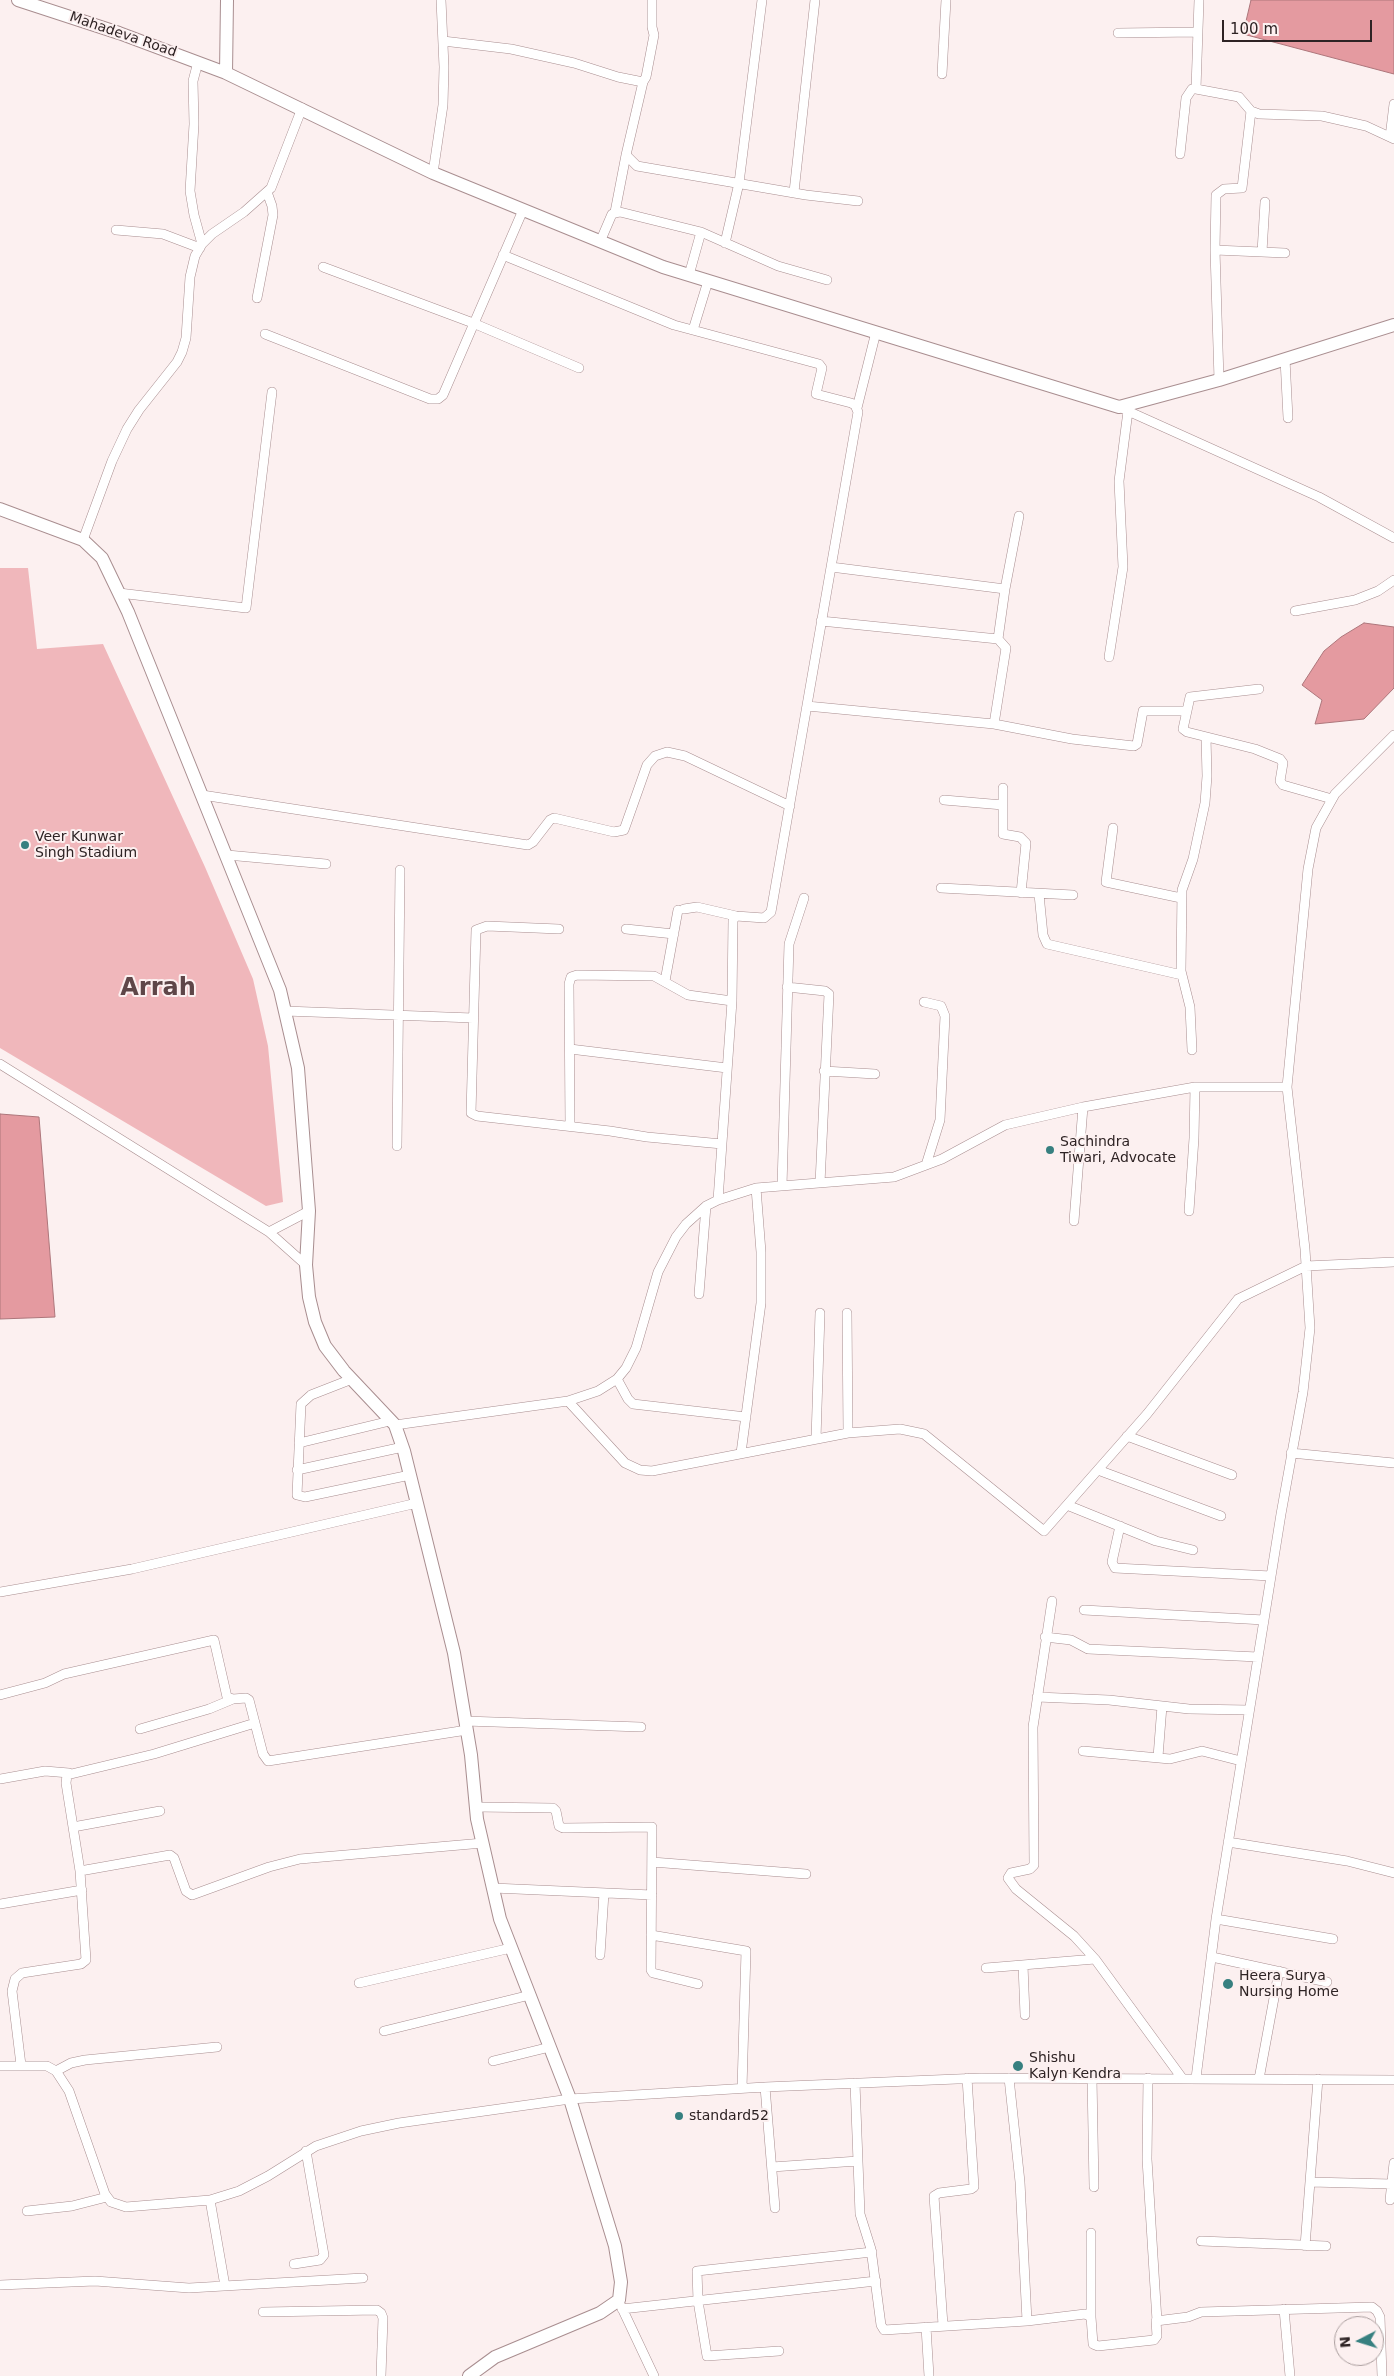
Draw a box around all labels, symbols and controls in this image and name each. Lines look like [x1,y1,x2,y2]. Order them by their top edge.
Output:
street label: Mahadeva Road [67,9,179,61]
scale bar [1224,10,1374,42]
text: 100 m [1230,20,1278,38]
place label: Veer Kunwar Singh Stadium [35,829,137,862]
marker: Veer Kunwar Singh Stadium [19,839,31,851]
district label: Arrah [120,975,196,1003]
place label: Sachindra Tiwari, Advocate [1060,1134,1176,1166]
marker: Sachindra Tiwari, Advocate [1044,1144,1056,1156]
place label: Heera Surya Nursing Home [1239,1968,1339,2000]
marker: Heera Surya Nursing Home [1221,1977,1235,1991]
place label: Shishu Kalyn Kendra [1029,2050,1121,2082]
marker: Shishu Kalyn Kendra [1011,2059,1025,2073]
place label: standard52 [689,2108,769,2124]
marker: standard52 [673,2110,685,2122]
north arrow [1334,2316,1384,2366]
text: N [1337,2336,1354,2349]

